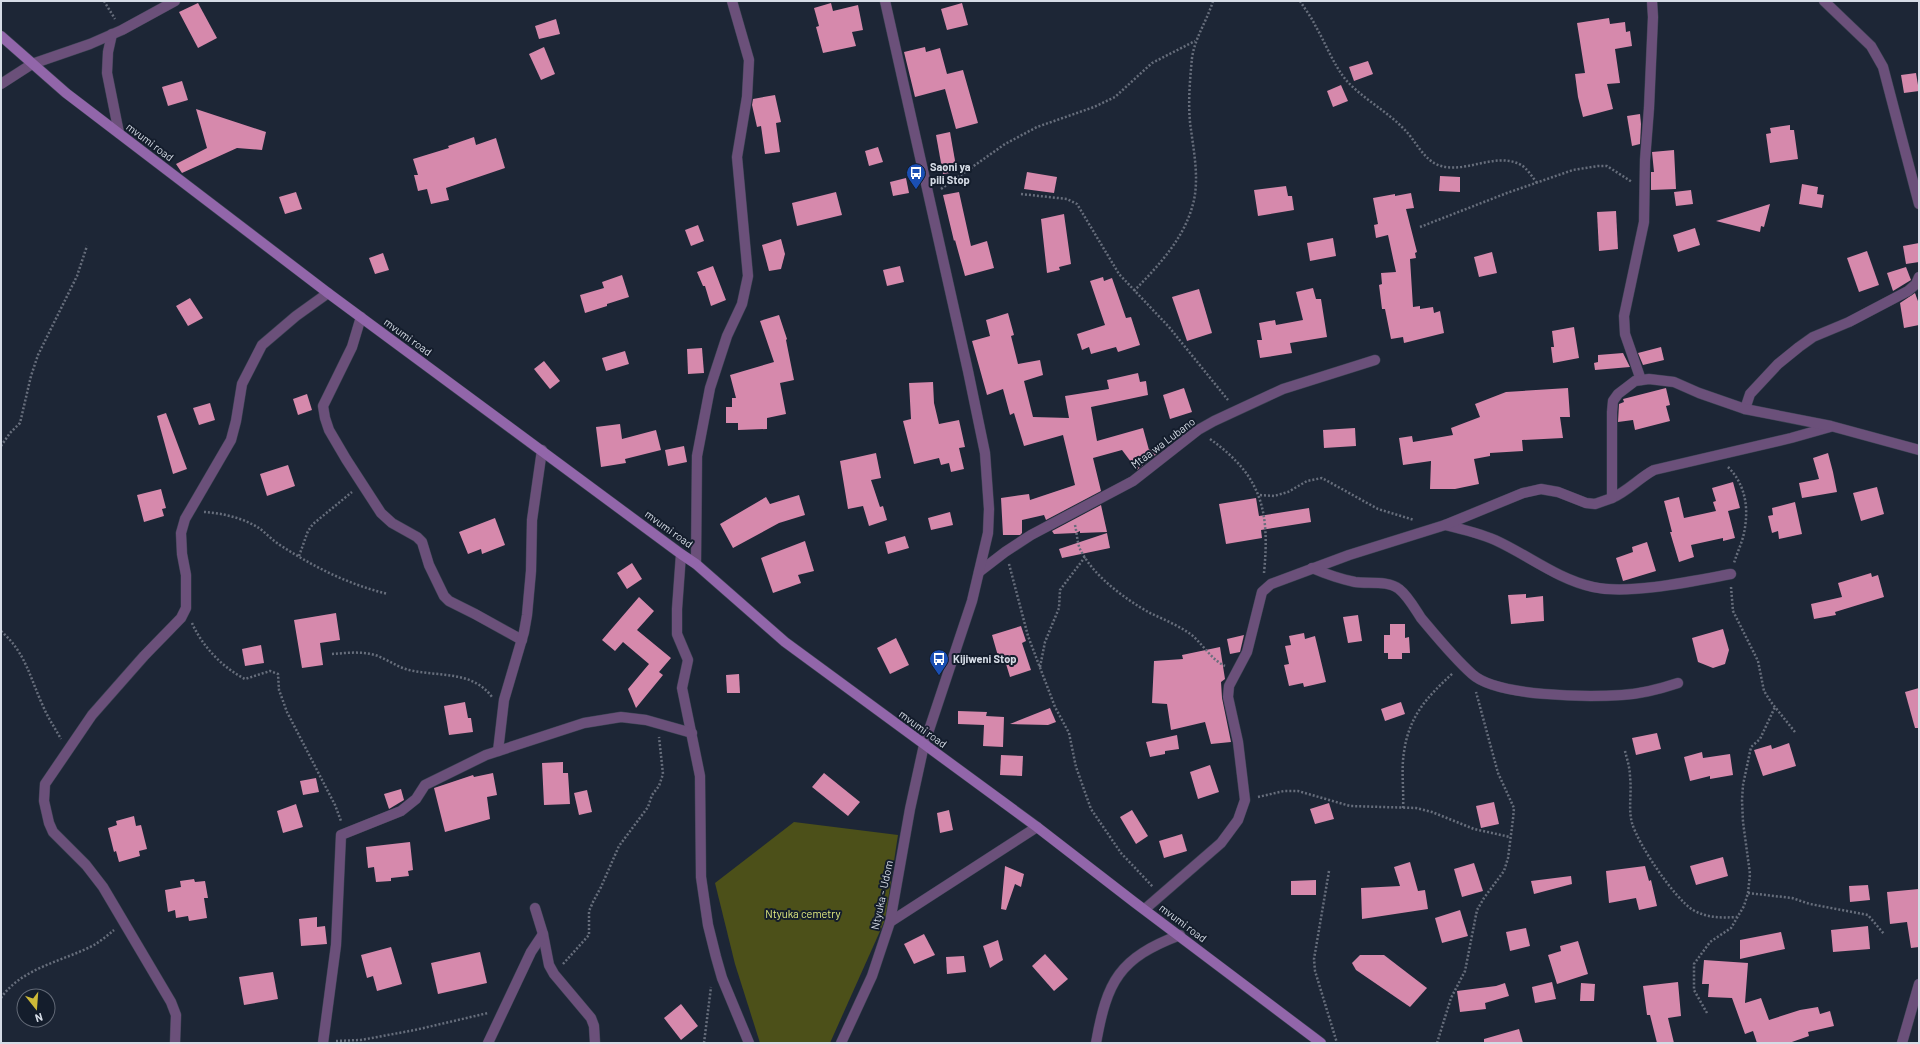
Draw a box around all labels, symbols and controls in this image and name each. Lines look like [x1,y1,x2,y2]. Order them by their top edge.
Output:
street label: mvumi road [124,120,176,164]
place label: Saoni ya pili Stop [930,160,971,186]
bus stop icon: Saoni ya pili Stop [905,162,927,190]
street label: mvumi road [382,315,435,358]
street label: Mtaa wa Lubano [1128,414,1197,471]
street label: mvumi road [643,507,696,550]
bus stop icon: Kijiweni Stop [928,648,950,676]
place label: Kijiweni Stop [953,652,1017,665]
street label: mvumi road [897,707,950,750]
street label: Ntyuka - Udom [868,859,895,931]
street label: mvumi road [1157,901,1209,945]
park label: Ntyuka cemetry [765,907,841,920]
north arrow [16,988,56,1028]
text: N [34,1011,44,1025]

